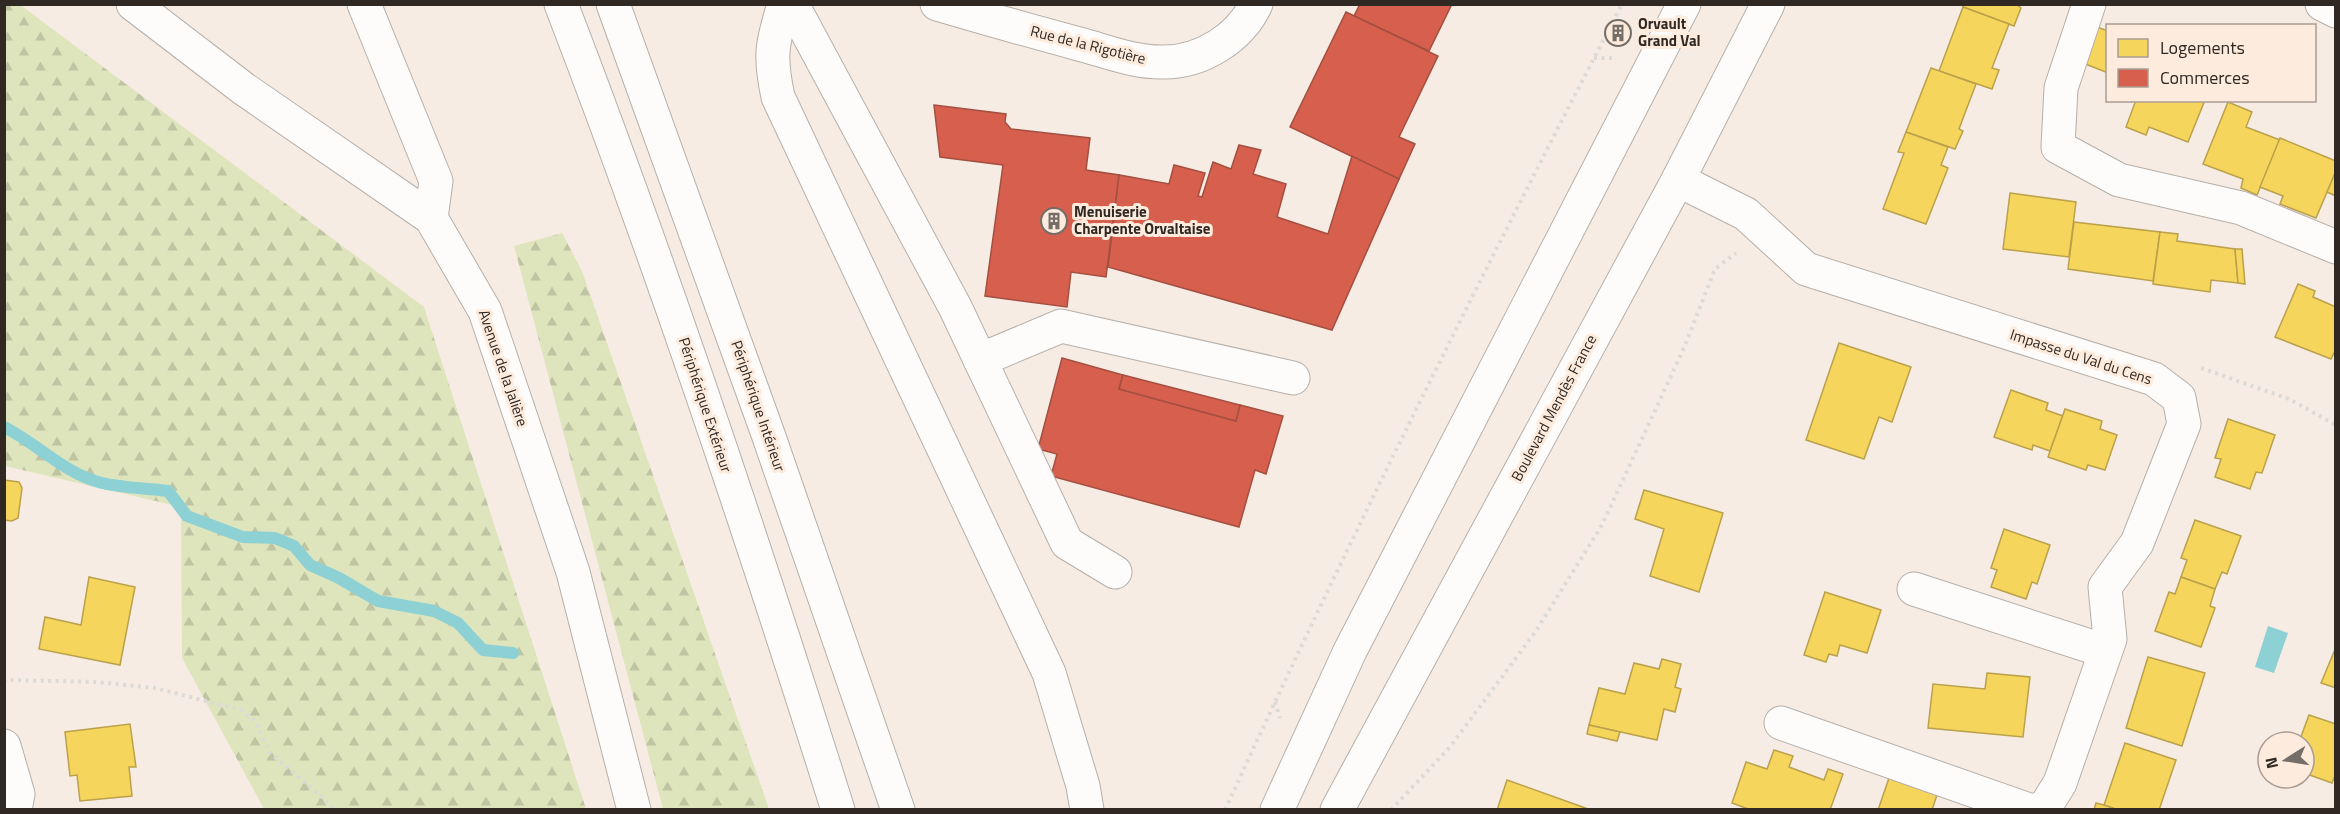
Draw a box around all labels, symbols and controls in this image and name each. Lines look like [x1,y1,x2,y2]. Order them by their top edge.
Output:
place label: Orvault Grand Val [1638,12,1701,52]
building icon: Orvault Grand Val [1603,18,1633,48]
street label: Rue de la Rigotière [1028,19,1148,70]
legend [2106,24,2316,102]
text: Logements [2160,34,2245,61]
text: Commerces [2160,64,2250,91]
place label: Menuiserie Charpente Orvaltaise [1074,200,1211,240]
building icon: Menuiserie Charpente Orvaltaise [1039,206,1069,236]
street label: Avenue de la Jalière [473,306,534,429]
street label: Impasse du Val du Cens [2007,323,2155,390]
street label: Boulevard Mendès France [1505,330,1602,485]
street label: Périphérique Extérieur [673,334,738,475]
street label: Périphérique Intérieur [725,337,792,475]
north arrow [2256,730,2316,790]
text: N [2258,755,2284,771]

